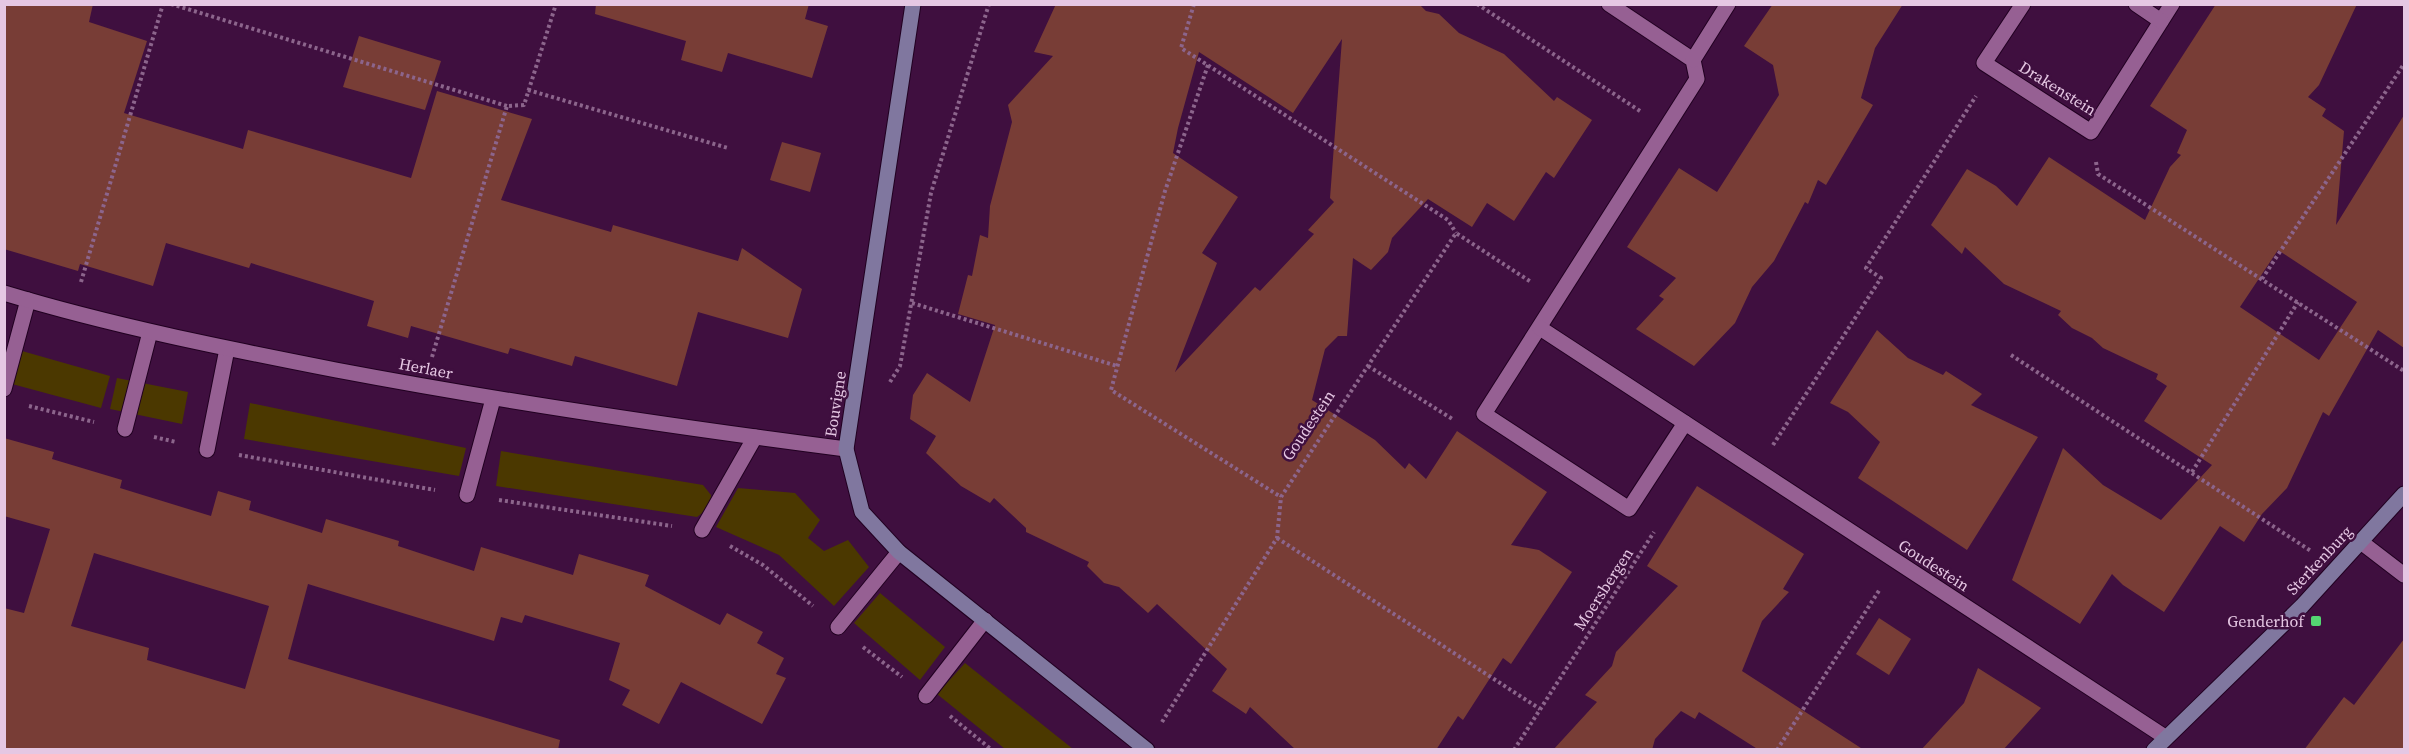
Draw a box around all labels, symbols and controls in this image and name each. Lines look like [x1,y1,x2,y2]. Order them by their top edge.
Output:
street label: Drakenstein [2015,56,2101,121]
street label: Herlaer [397,352,455,384]
street label: Bouvigne [819,369,851,439]
street label: Goudestein [1276,385,1340,465]
street label: Sterkenburg [2281,520,2357,600]
street label: Goudestein [1894,534,1974,596]
street label: Moersbergen [1568,543,1638,635]
place label: Genderhof [2227,610,2305,632]
marker: Genderhof [2309,614,2323,628]

